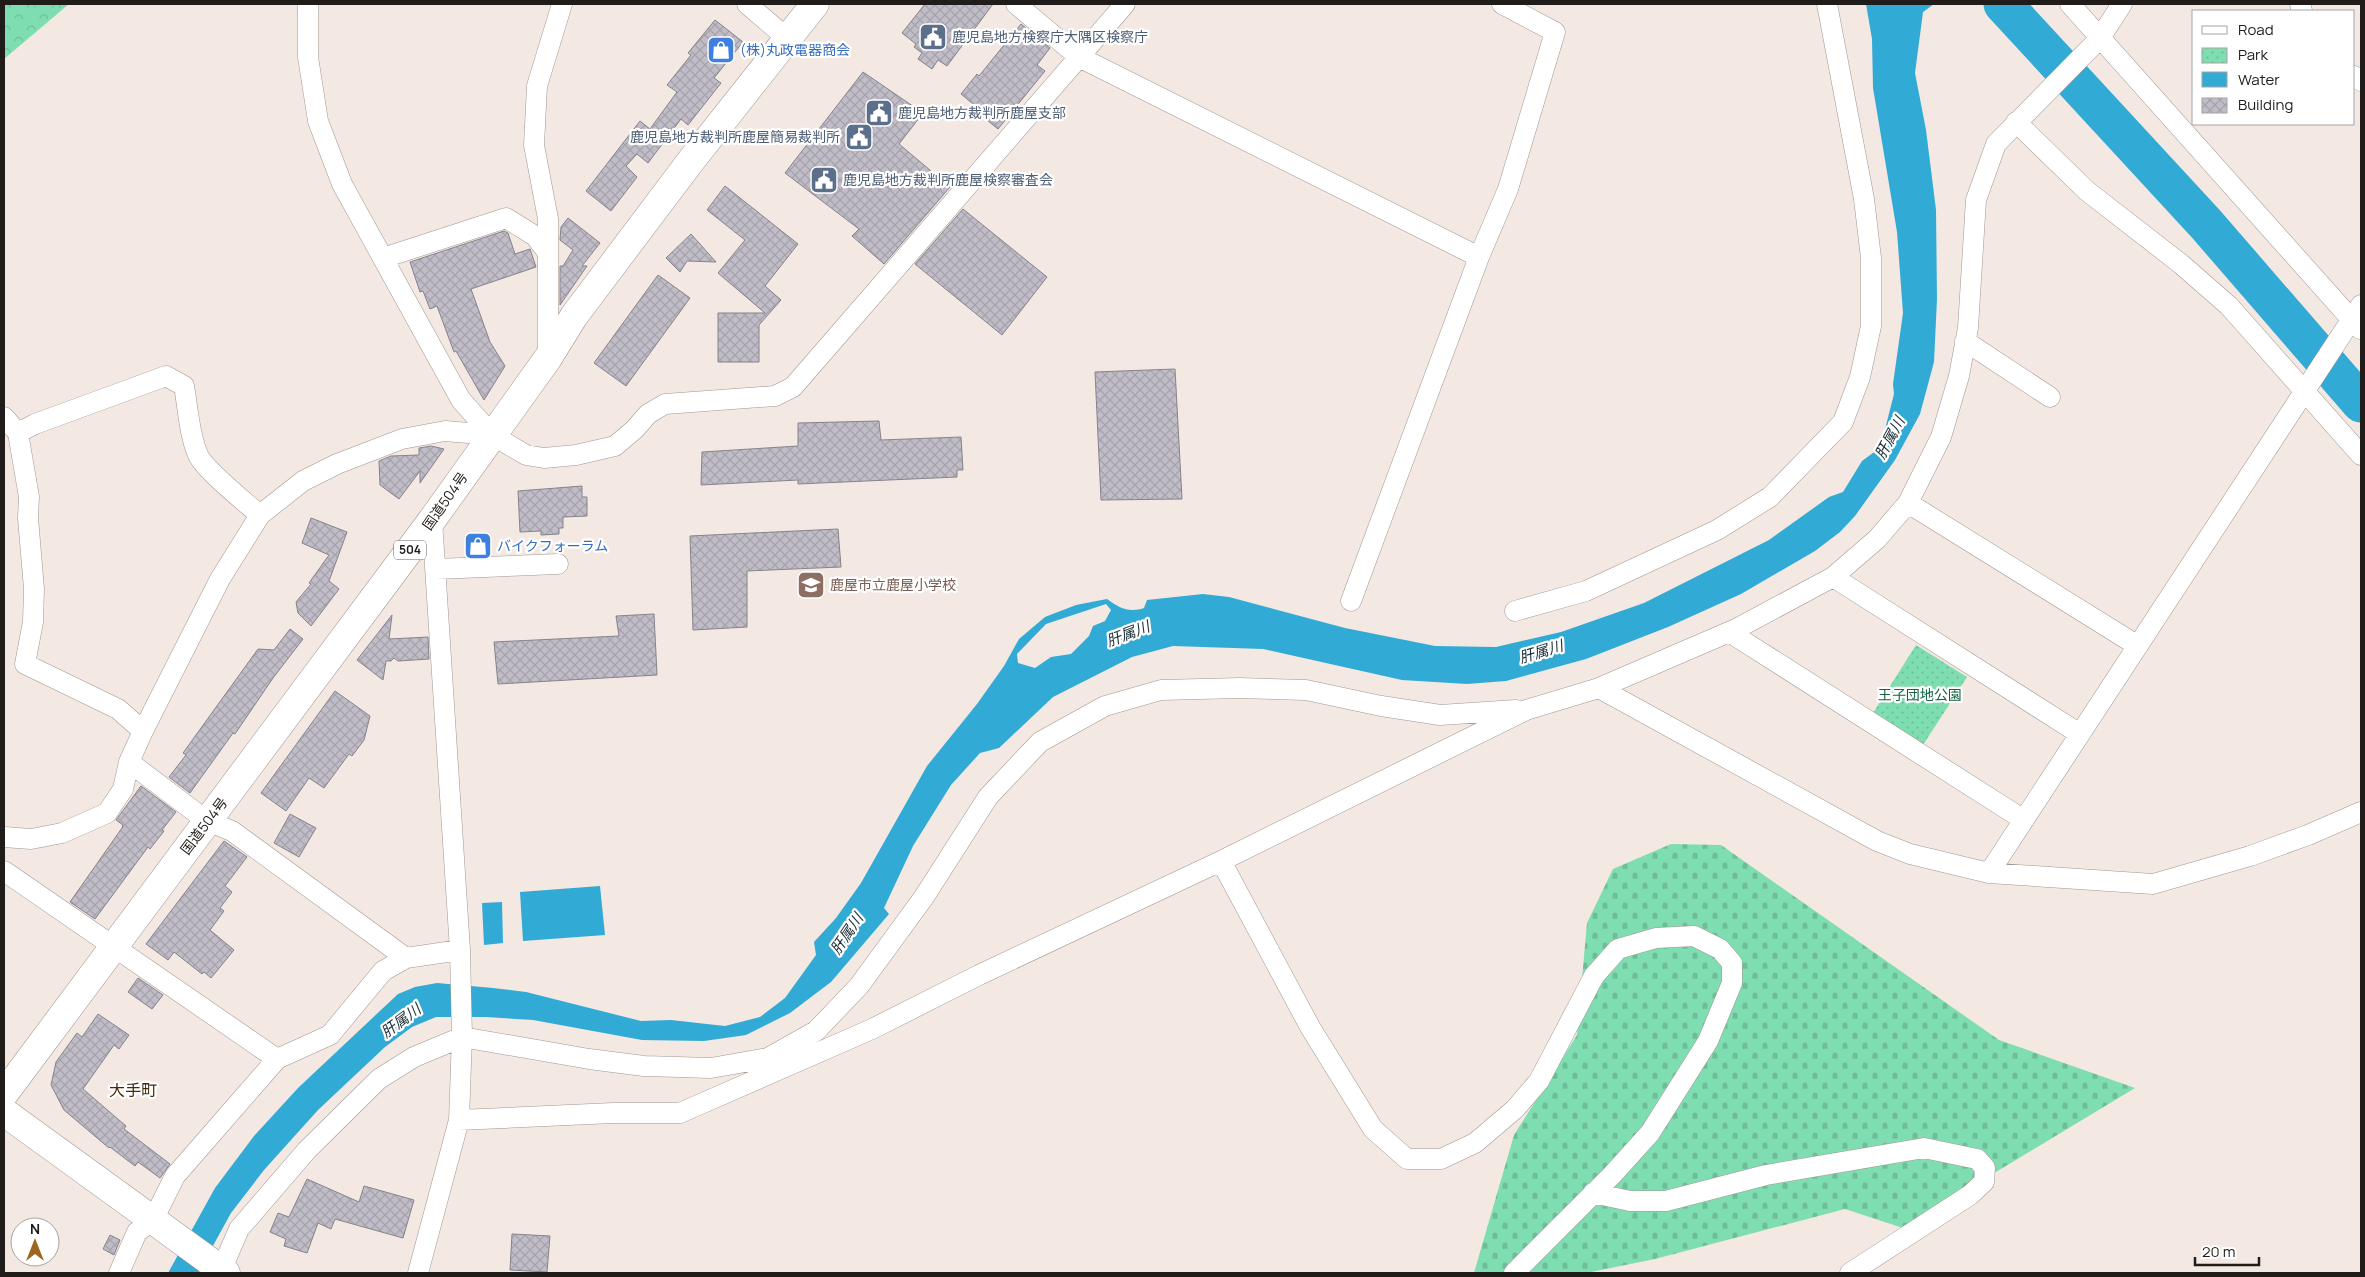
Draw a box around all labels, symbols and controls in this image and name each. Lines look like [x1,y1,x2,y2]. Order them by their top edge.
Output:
legend [2192,10,2355,125]
text: Road [2238,19,2274,40]
public building icon: 鹿児島地方検察庁大隅区検察庁 [918,22,948,52]
place label: 鹿児島地方検察庁大隅区検察庁 [952,27,1148,46]
shop icon: (株)丸政電器商会 [706,35,736,65]
place label: (株)丸政電器商会 [740,40,850,59]
text: Park [2238,44,2268,65]
text: Water [2238,69,2280,90]
text: Building [2238,94,2293,115]
public building icon: 鹿児島地方裁判所鹿屋支部 [864,98,894,128]
place label: 鹿児島地方裁判所鹿屋支部 [898,103,1066,122]
public building icon: 鹿児島地方裁判所鹿屋簡易裁判所 [844,122,874,152]
place label: 鹿児島地方裁判所鹿屋簡易裁判所 [630,127,840,146]
public building icon: 鹿児島地方裁判所鹿屋検察審査会 [809,165,839,195]
place label: 鹿児島地方裁判所鹿屋検察審査会 [843,170,1053,189]
water label: 肝属川 [1870,411,1910,463]
street label: 国道504号 [418,468,472,534]
shop icon: バイクフォーラム [463,531,493,561]
place label: バイクフォーラム [497,536,608,555]
road number: 504 [394,540,426,560]
school or university icon: 鹿屋市立鹿屋小学校 [796,570,826,600]
place label: 鹿屋市立鹿屋小学校 [830,575,956,594]
water label: 肝属川 [1103,615,1154,651]
water label: 肝属川 [1516,634,1567,668]
park label: 王子団地公園 [1878,685,1962,704]
street label: 国道504号 [176,793,231,858]
water label: 肝属川 [825,908,869,958]
water label: 肝属川 [376,997,427,1043]
district label: 大手町 [109,1079,157,1101]
north arrow [10,1217,60,1267]
text: N [30,1219,40,1238]
scale bar [2195,1234,2259,1266]
text: 20 m [2202,1241,2235,1262]

